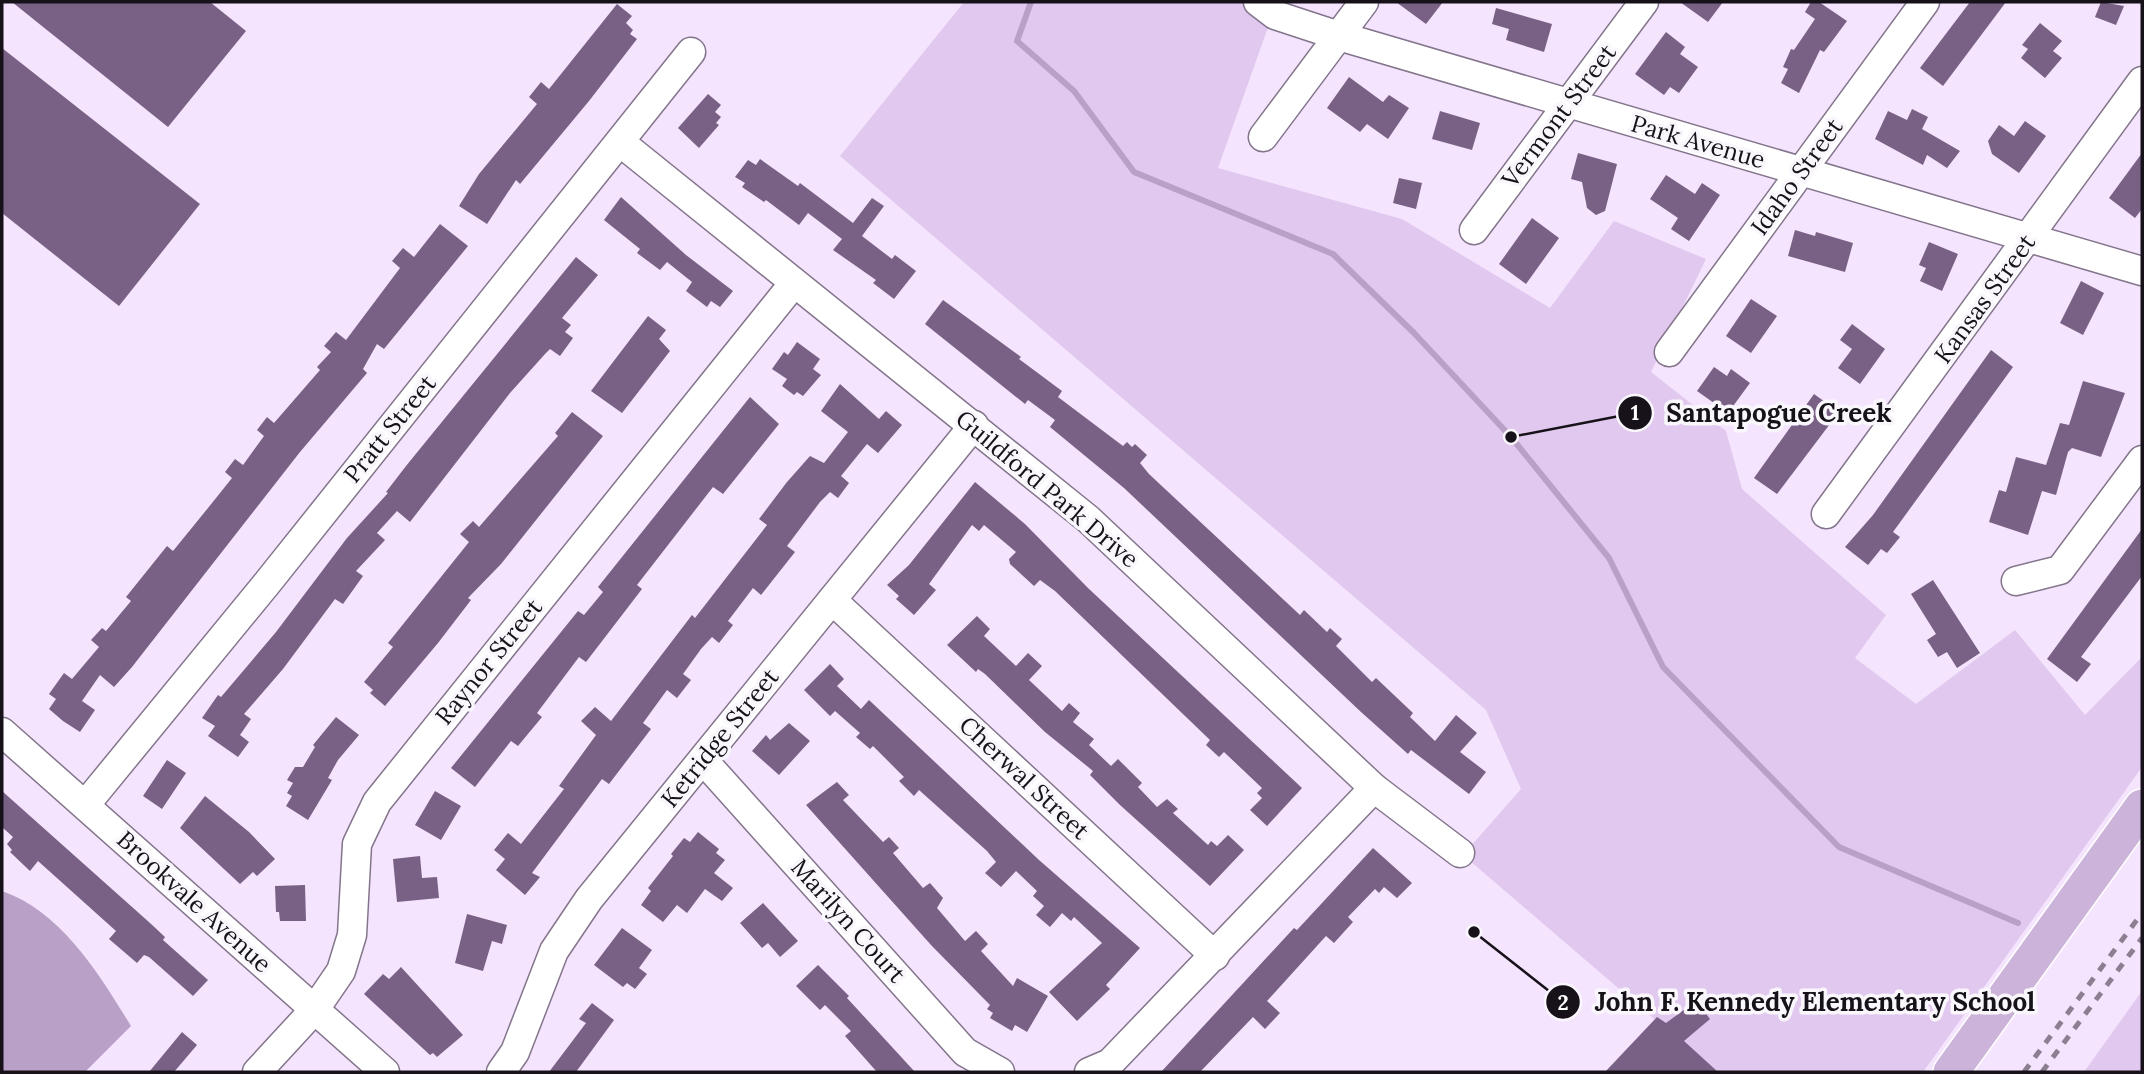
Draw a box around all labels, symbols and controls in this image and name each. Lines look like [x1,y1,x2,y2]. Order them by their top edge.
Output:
street label: Vermont Street [1494,37,1623,194]
street label: Park Avenue [1628,108,1769,175]
street label: Idaho Street [1744,112,1850,241]
street label: Kansas Street [1927,227,2042,369]
street label: Pratt Street [337,368,443,489]
callout: Santapogue Creek [1617,389,1905,436]
text: Santapogue Creek [1666,396,1892,429]
text: 1 [1631,399,1639,426]
street label: Guildford Park Drive [949,403,1145,574]
street label: Raynor Street [428,592,549,731]
street label: Ketridge Street [654,661,786,814]
street label: Cherwal Street [953,709,1096,846]
street label: Brookvale Avenue [111,824,278,979]
street label: Marilyn Court [784,852,913,990]
callout: John F. Kennedy Elementary School [1546,979,2049,1026]
text: John F. Kennedy Elementary School [1595,985,2035,1018]
text: 2 [1557,989,1569,1016]

